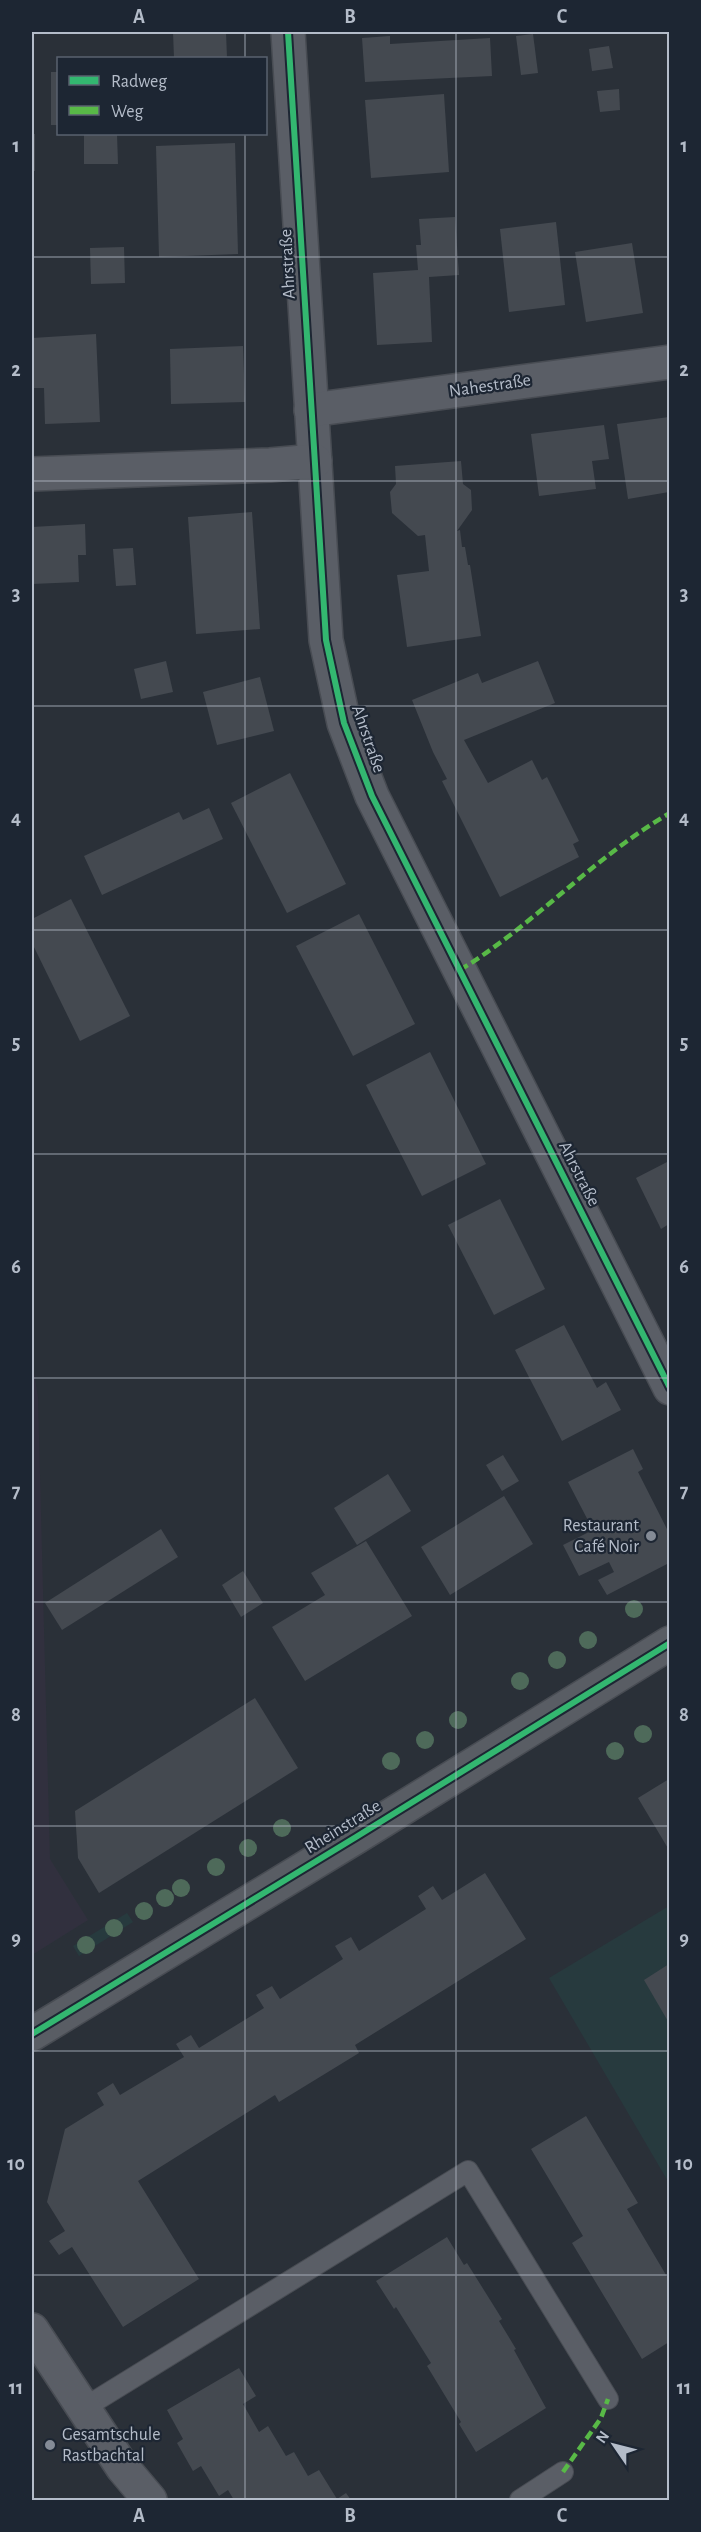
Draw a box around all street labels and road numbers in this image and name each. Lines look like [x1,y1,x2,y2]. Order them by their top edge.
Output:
street label: Ahrstraße [277,229,299,299]
street label: Nahestraße [448,371,532,401]
street label: Ahrstraße [348,703,388,775]
street label: Ahrstraße [555,1139,603,1209]
street label: Rheinstraße [302,1797,384,1857]

